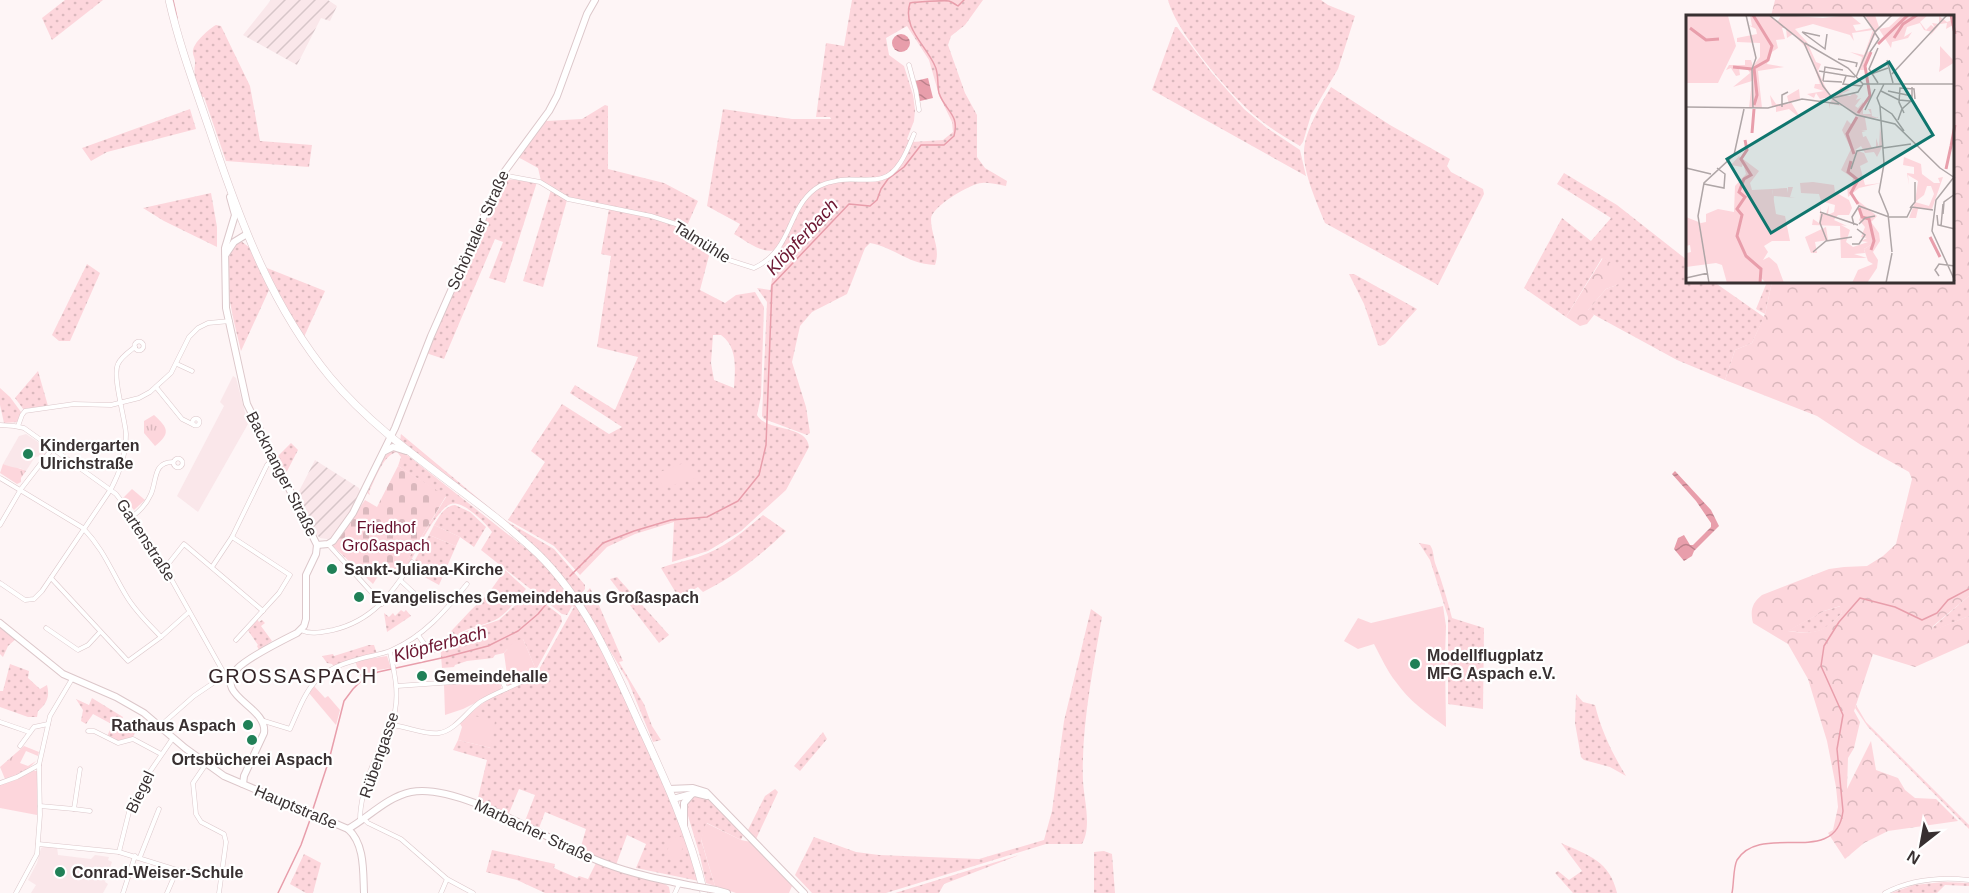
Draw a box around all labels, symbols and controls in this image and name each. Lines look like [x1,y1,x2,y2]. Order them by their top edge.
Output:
inset map [1686,15,1954,284]
street label: Schöntaler Straße [444,168,512,292]
water label: Klöpferbach [762,195,842,279]
street label: Talmühle [670,218,734,266]
street label: Backnanger Straße [243,409,321,539]
place label: Kindergarten Ulrichstraße [40,437,140,472]
marker: Kindergarten Ulrichstraße [21,447,35,461]
street label: Gartenstraße [113,496,179,584]
park label: Friedhof Großaspach [342,519,430,554]
place label: Sankt-Juliana-Kirche [344,561,503,578]
marker: Sankt-Juliana-Kirche [325,562,339,576]
place label: Evangelisches Gemeindehaus Großaspach [371,589,699,606]
marker: Evangelisches Gemeindehaus Großaspach [352,590,366,604]
water label: Klöpferbach [391,622,489,666]
place label: Modellflugplatz MFG Aspach e.V. [1427,647,1556,682]
marker: Modellflugplatz MFG Aspach e.V. [1408,657,1422,671]
district label: GROSSASPACH [208,665,378,687]
place label: Gemeindehalle [434,668,548,685]
marker: Gemeindehalle [415,669,429,683]
street label: Rübengasse [356,710,402,800]
place label: Rathaus Aspach [111,717,236,734]
marker: Rathaus Aspach [241,718,255,732]
marker: Ortsbücherei Aspach [245,733,259,747]
place label: Ortsbücherei Aspach [171,751,333,768]
street label: Biegel [123,768,157,816]
street label: Hauptstraße [252,782,340,832]
street label: Marbacher Straße [472,796,596,866]
north arrow [1891,815,1951,875]
text: N [1904,847,1923,868]
place label: Conrad-Weiser-Schule [72,864,243,881]
marker: Conrad-Weiser-Schule [53,865,67,879]

